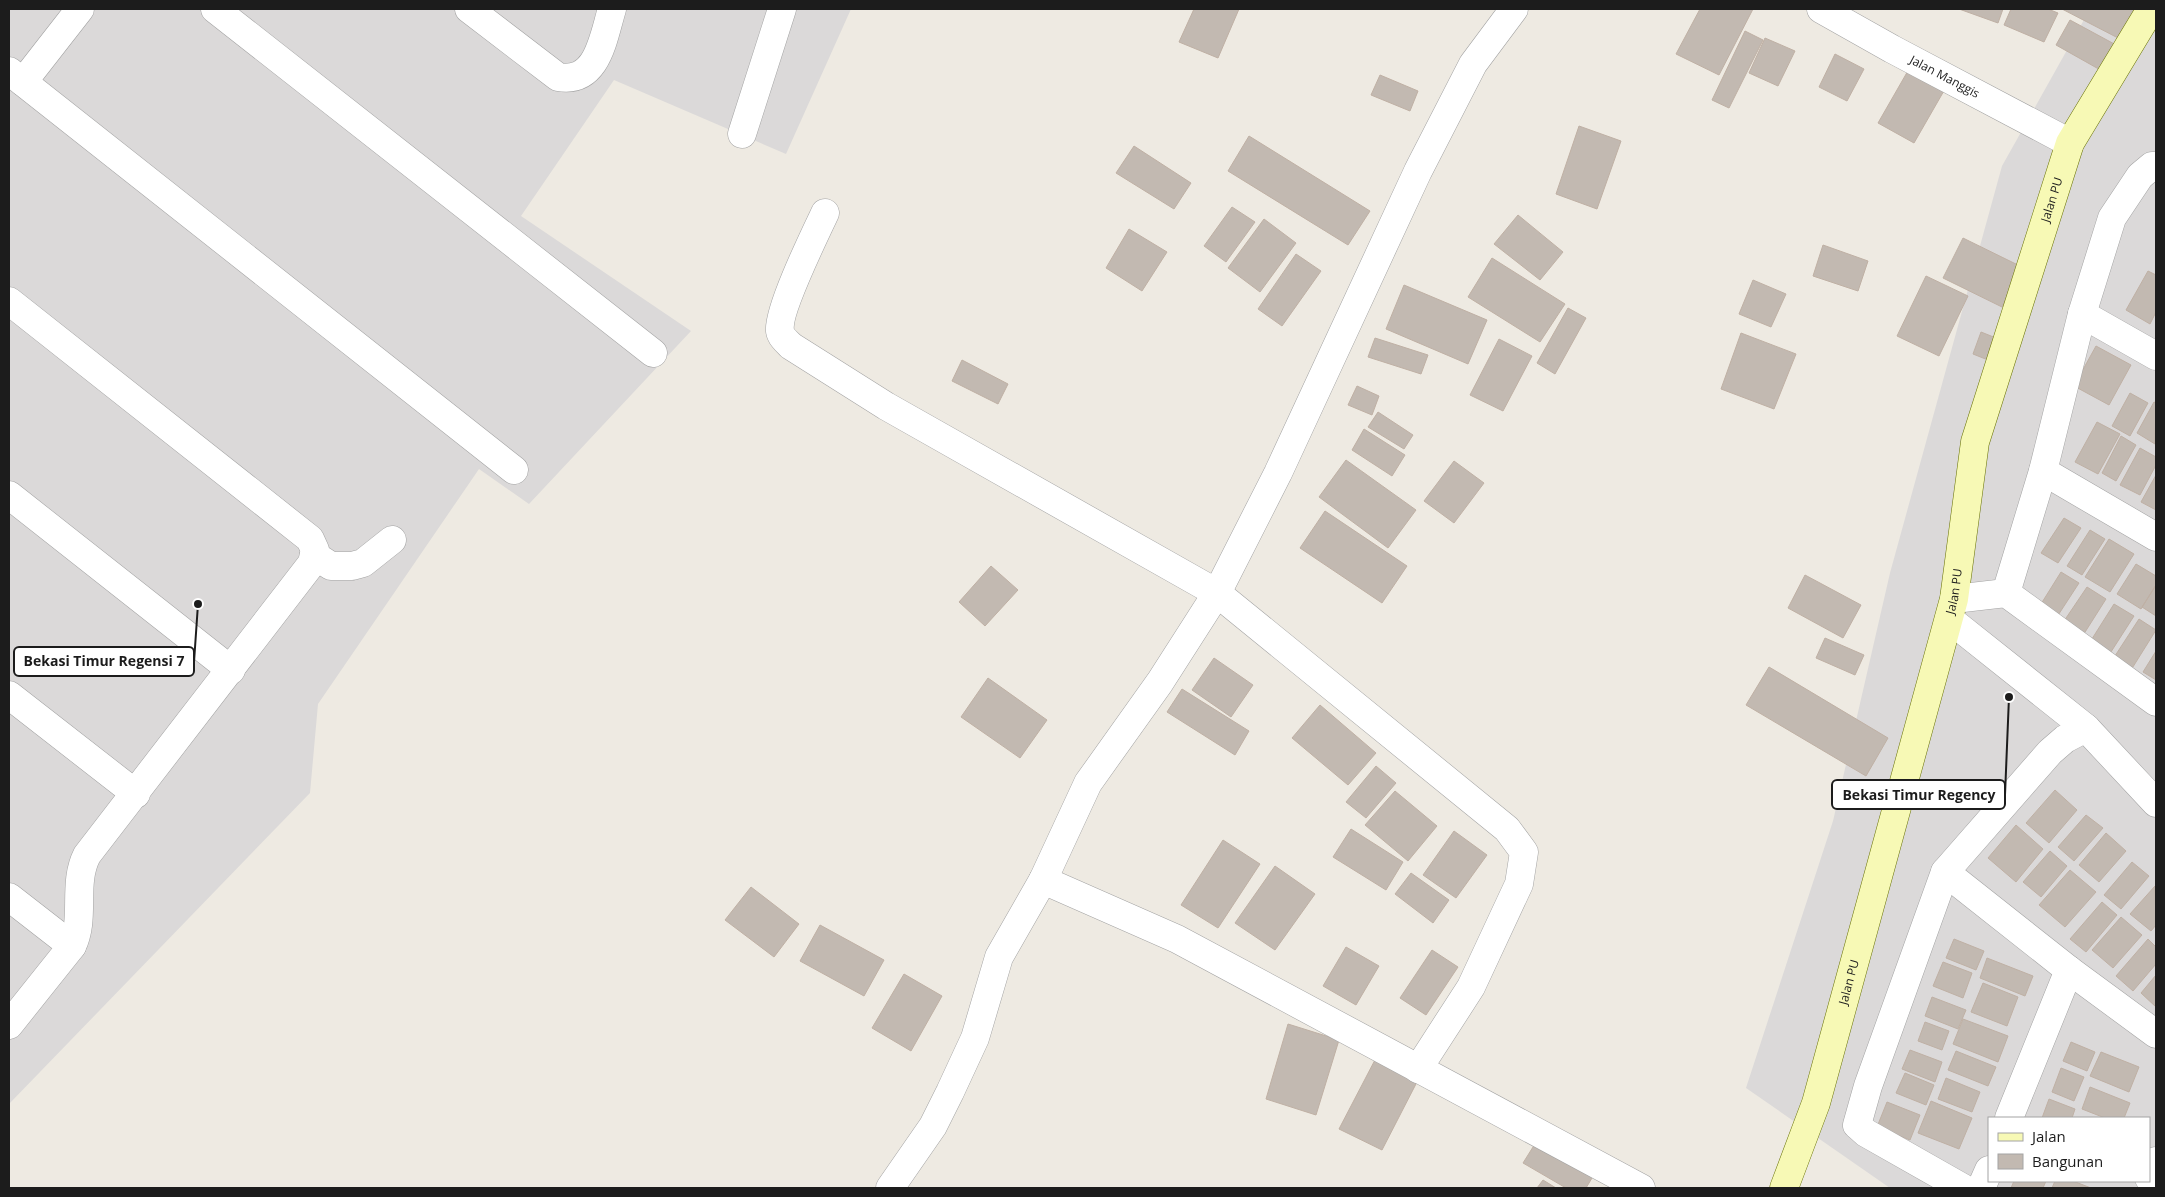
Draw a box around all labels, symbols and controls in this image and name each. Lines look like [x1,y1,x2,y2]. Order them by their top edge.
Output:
street label: Jalan Manggis [1906,50,1983,102]
street label: Jalan PU [2036,175,2067,225]
street label: Jalan PU [1941,567,1966,617]
callout: Bekasi Timur Regensi 7 [14,647,194,676]
text: Bekasi Timur Regensi 7 [24,651,184,670]
callout: Bekasi Timur Regency [1832,780,2005,809]
text: Bekasi Timur Regency [1842,785,1996,804]
street label: Jalan PU [1834,958,1863,1008]
legend [1988,1117,2150,1182]
text: Jalan [2030,1126,2066,1146]
text: Bangunan [2032,1151,2103,1171]

